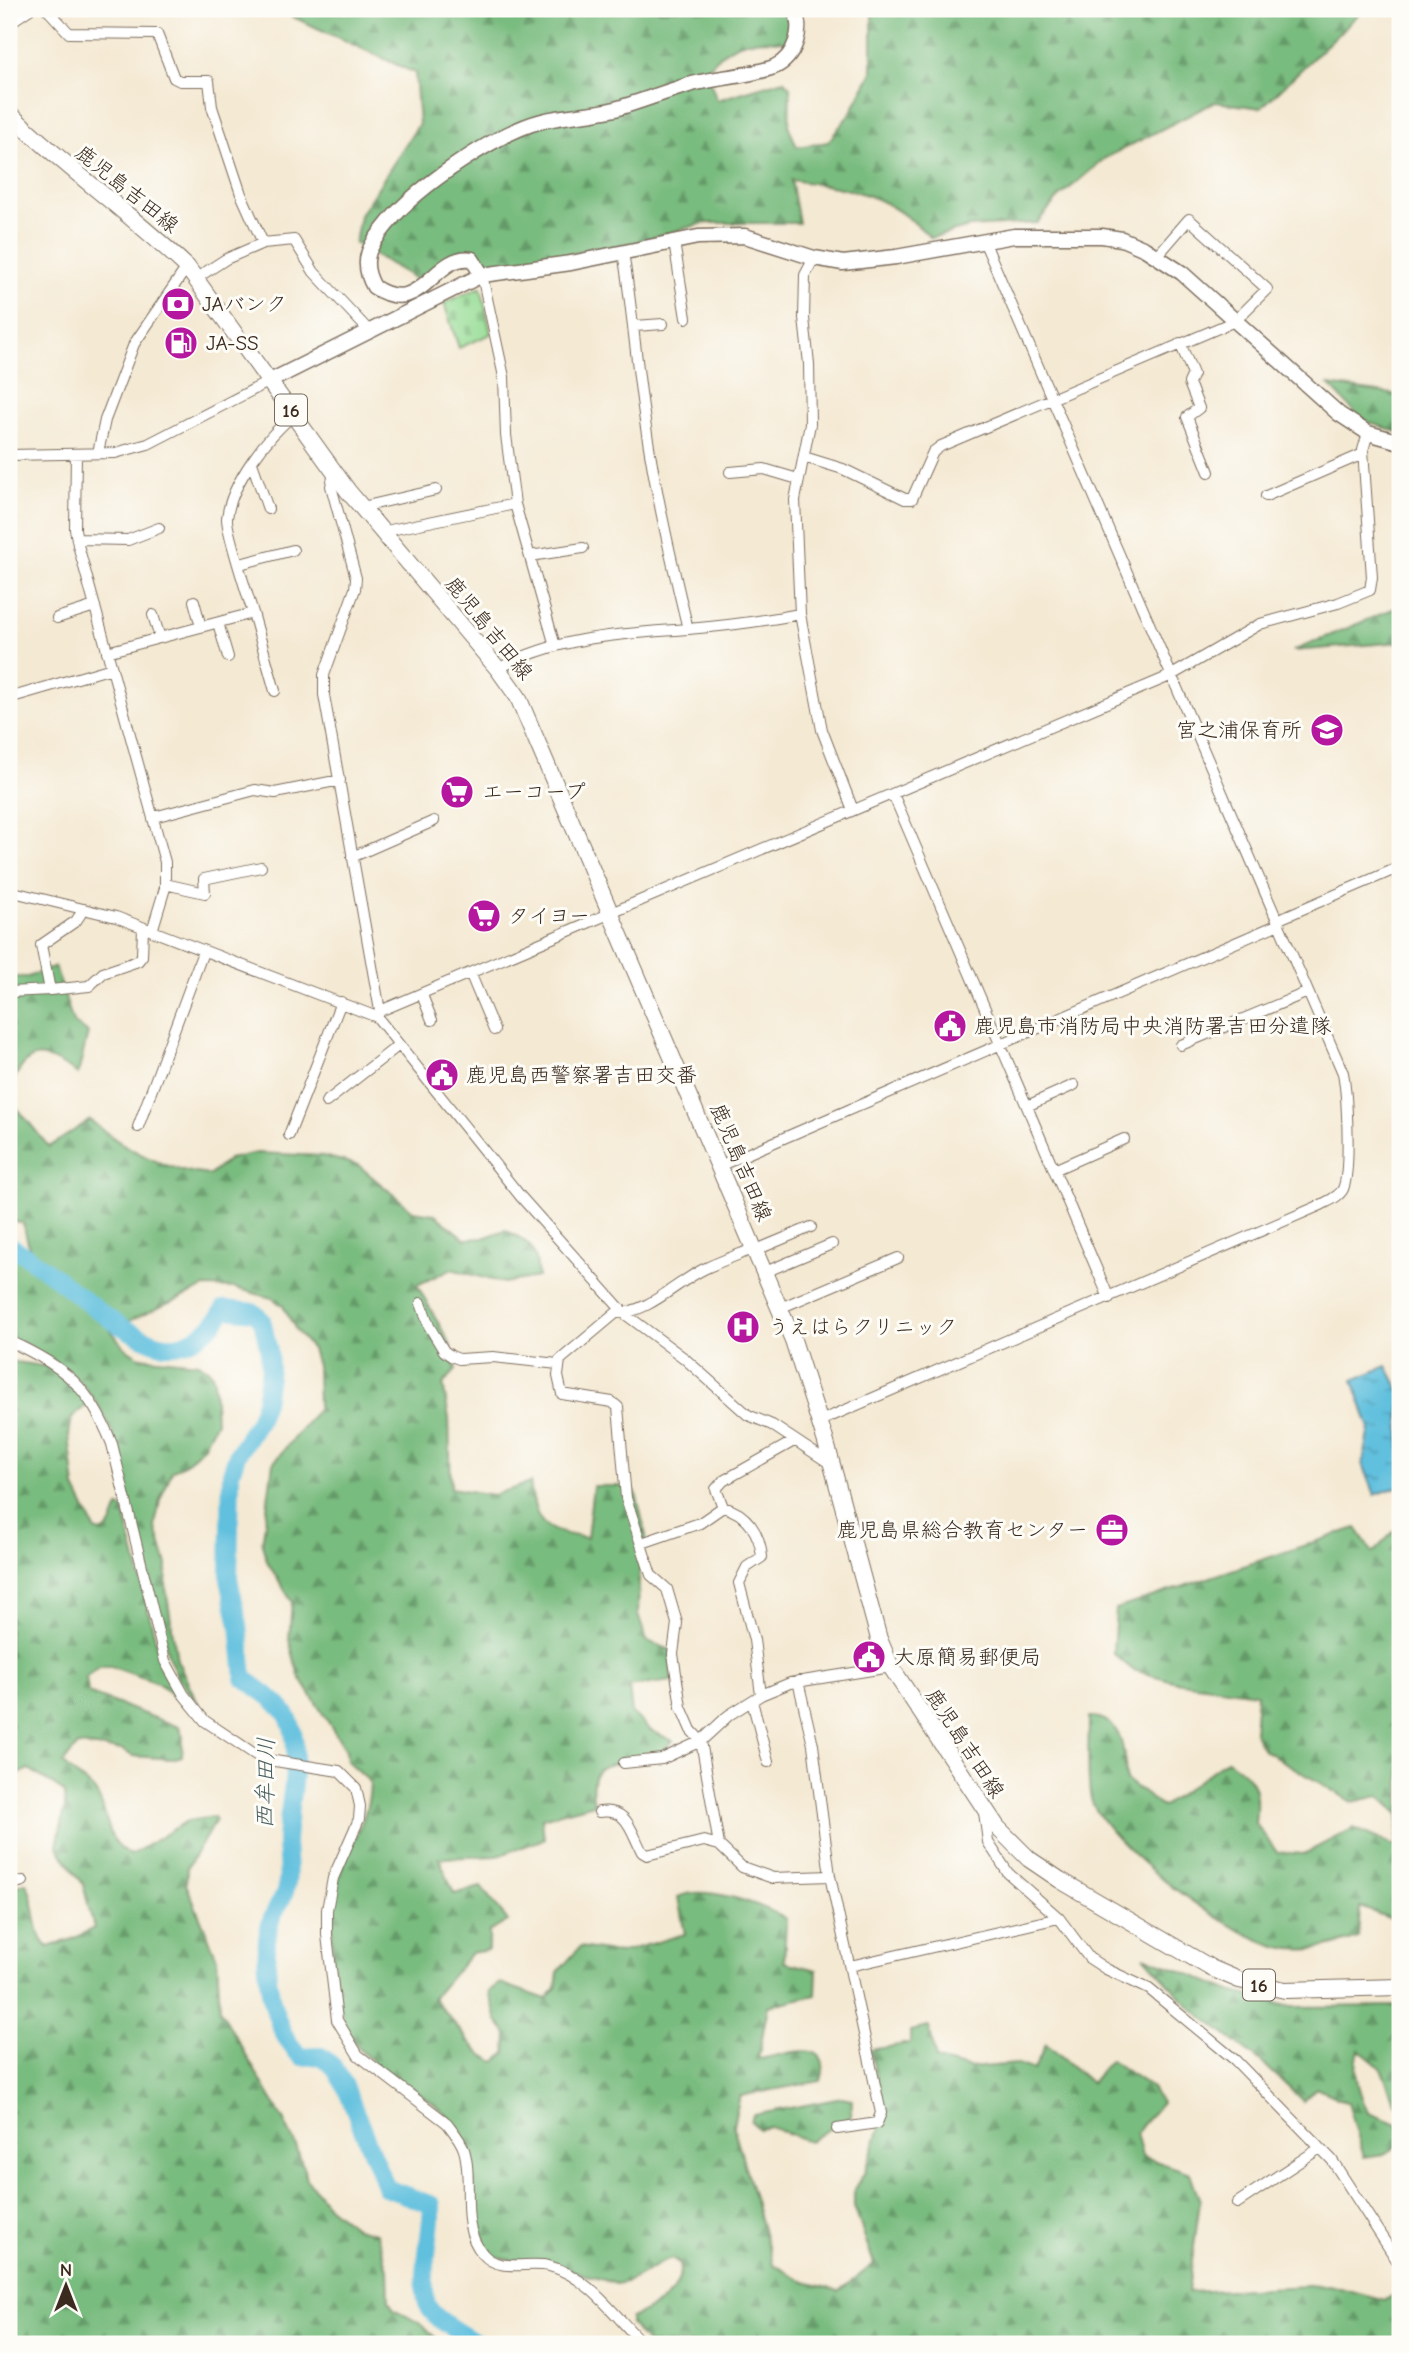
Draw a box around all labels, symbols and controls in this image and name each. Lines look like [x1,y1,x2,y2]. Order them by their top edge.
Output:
street label: 鹿児島吉田線 [70,140,184,238]
bank icon: JAバンク [159,285,197,323]
place label: JAバンク [202,292,287,316]
fuel station icon: JA-SS [162,324,200,362]
place label: JA-SS [206,331,259,355]
road number: 16 [275,394,307,426]
street label: 鹿児島吉田線 [440,571,538,685]
school or university icon: 宮之浦保育所 [1308,711,1346,749]
place label: 宮之浦保育所 [1176,718,1302,742]
supermarket icon: エーコープ [438,773,476,811]
place label: エーコープ [482,780,586,804]
supermarket icon: タイヨー [465,897,503,935]
place label: タイヨー [508,904,590,928]
public building icon: 鹿児島市消防局中央消防署吉田分遣隊 [931,1007,969,1045]
place label: 鹿児島市消防局中央消防署吉田分遣隊 [974,1014,1332,1038]
public building icon: 鹿児島西警察署吉田交番 [423,1056,461,1094]
place label: 鹿児島西警察署吉田交番 [466,1063,697,1087]
street label: 鹿児島吉田線 [705,1099,777,1225]
hospital icon: うえはらクリニック [724,1308,762,1346]
place label: うえはらクリニック [768,1315,957,1339]
office icon: 鹿児島県総合教育センター [1093,1511,1131,1549]
place label: 鹿児島県総合教育センター [837,1518,1088,1542]
public building icon: 大原簡易郵便局 [850,1638,888,1676]
place label: 大原簡易郵便局 [894,1645,1041,1669]
street label: 鹿児島吉田線 [921,1684,1009,1802]
water label: 西牟田川 [251,1737,280,1829]
road number: 16 [1243,1969,1275,2000]
north arrow [32,2252,102,2322]
text: N [60,2259,72,2281]

